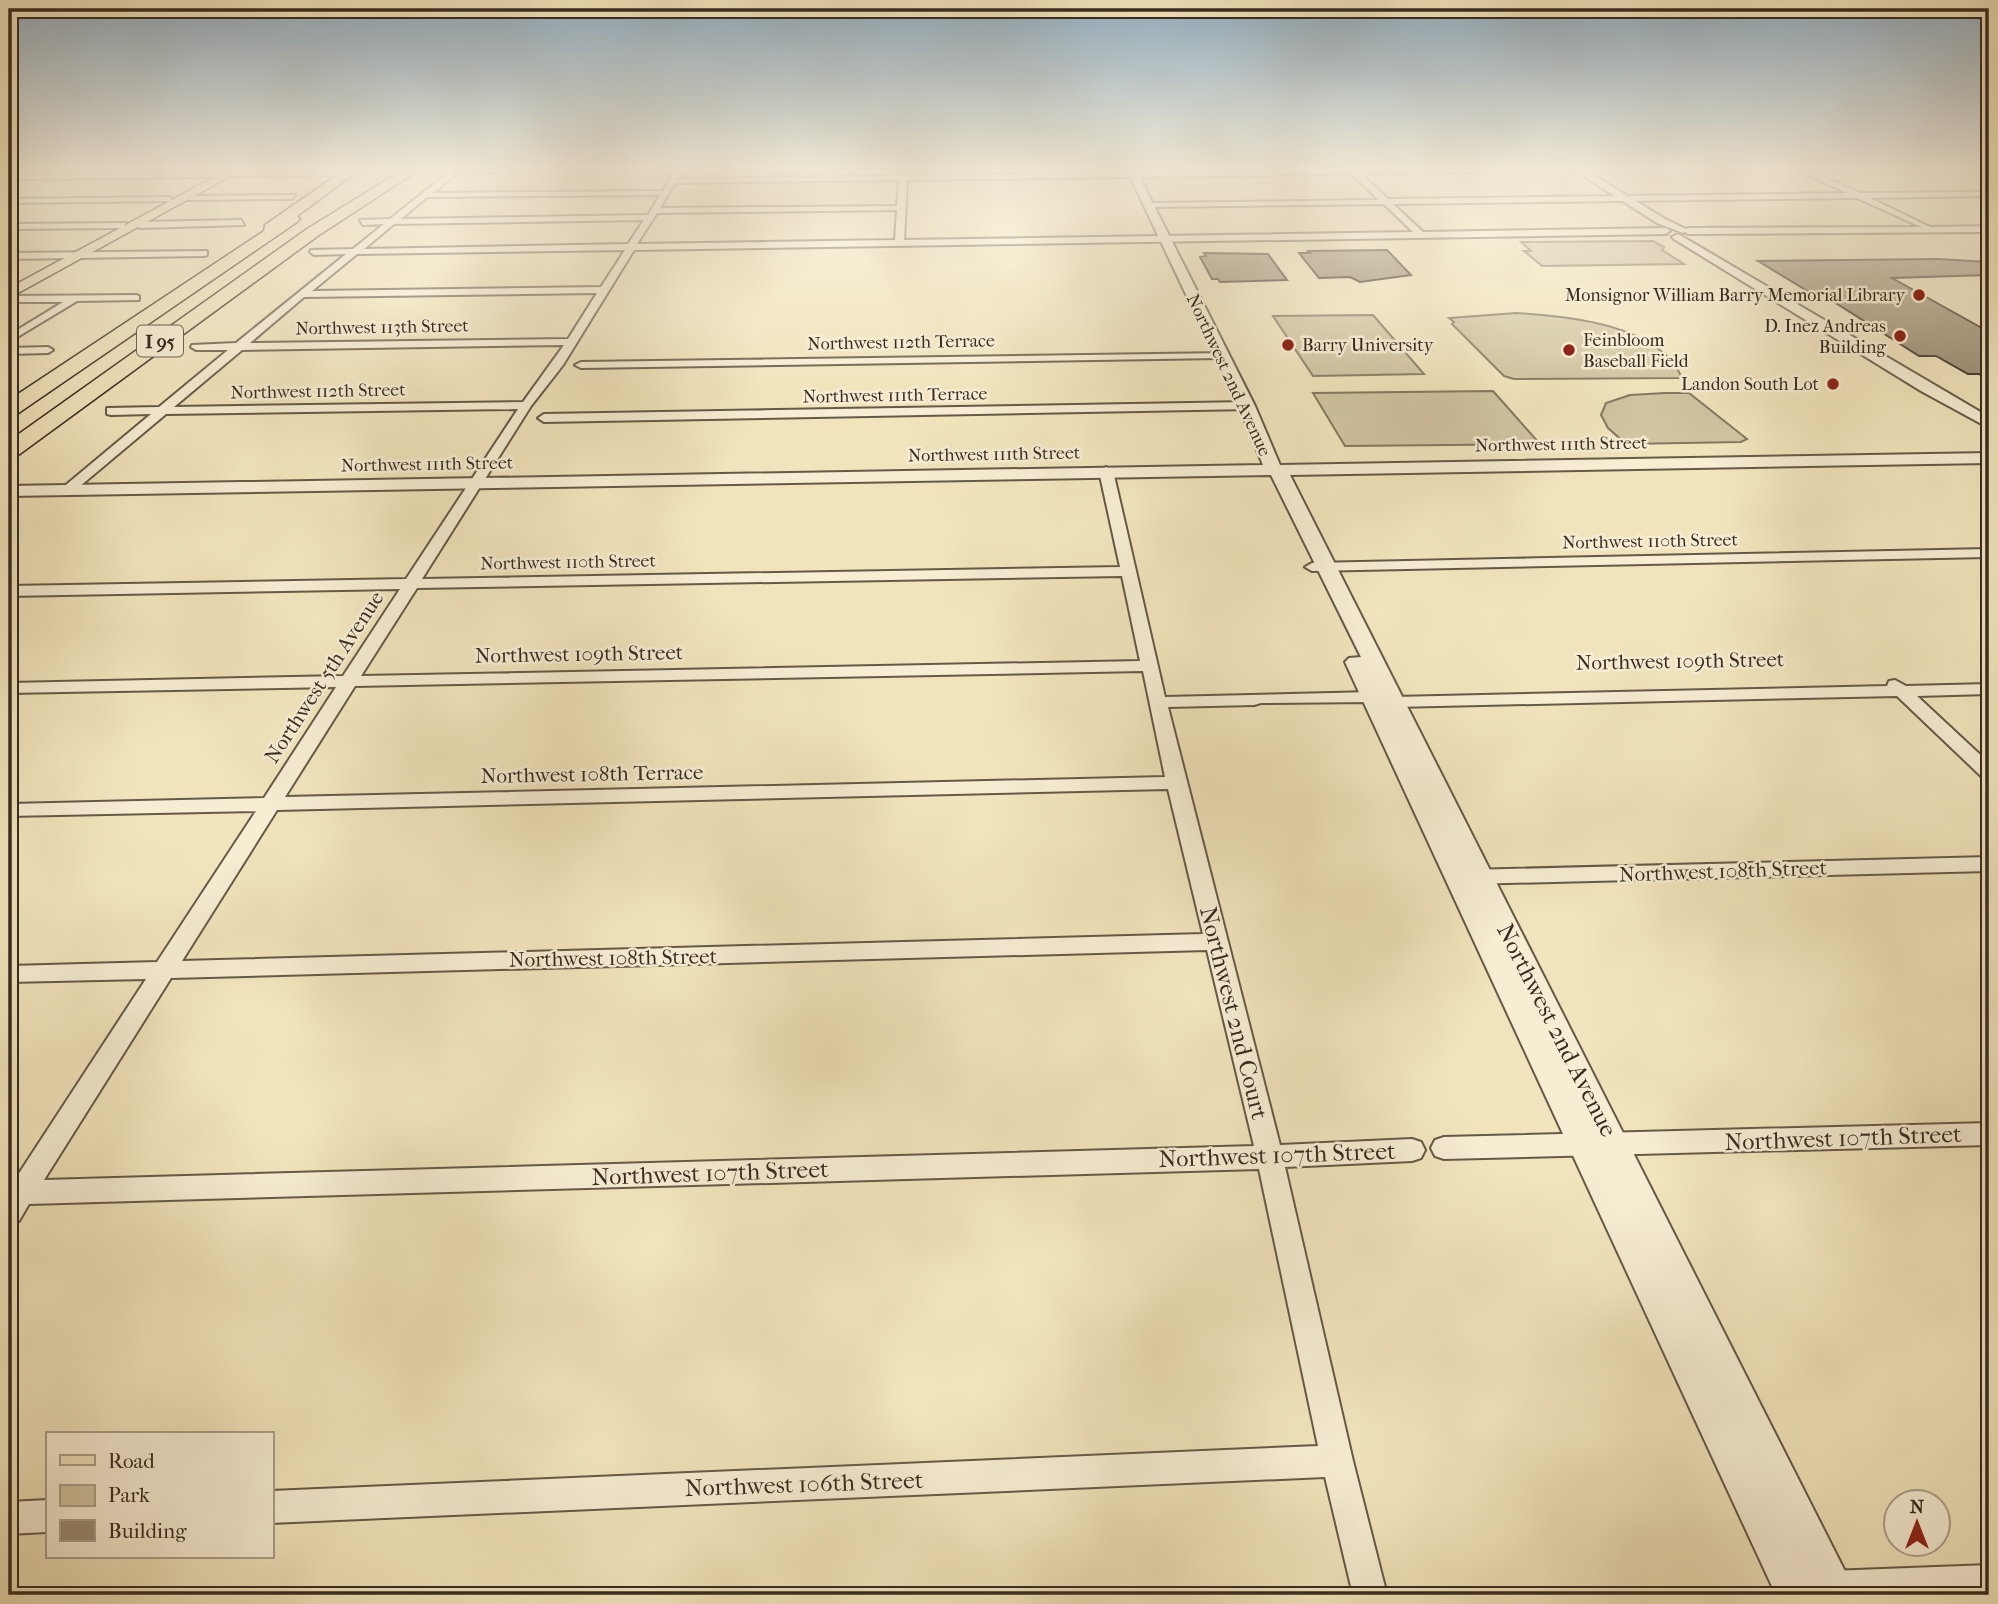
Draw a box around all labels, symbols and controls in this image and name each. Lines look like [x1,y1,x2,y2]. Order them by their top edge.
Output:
place label: Monsignor William Barry Memorial Library [1565,285,1906,306]
marker: Monsignor William Barry Memorial Library [1911,287,1927,303]
street label: Northwest 2nd Avenue [1182,291,1275,460]
street label: Northwest 113th Street [295,315,469,340]
place label: D. Inez Andreas Building [1764,316,1886,358]
road number: I 95 [137,326,183,356]
marker: D. Inez Andreas Building [1892,328,1908,344]
street label: Northwest 112th Terrace [807,330,995,355]
place label: Feinbloom Baseball Field [1583,330,1689,372]
place label: Barry University [1302,335,1435,356]
marker: Barry University [1280,337,1296,353]
marker: Feinbloom Baseball Field [1561,342,1577,358]
place label: Landon South Lot [1681,374,1820,395]
marker: Landon South Lot [1825,376,1841,392]
street label: Northwest 112th Street [230,379,406,404]
street label: Northwest 111th Terrace [802,383,988,408]
street label: Northwest 111th Street [1475,432,1648,457]
street label: Northwest 111th Street [908,442,1081,467]
street label: Northwest 111th Street [341,452,514,477]
street label: Northwest 110th Street [1562,529,1739,554]
street label: Northwest 110th Street [480,550,657,575]
street label: Northwest 5th Avenue [259,587,389,767]
street label: Northwest 109th Street [475,640,684,668]
street label: Northwest 109th Street [1576,647,1785,675]
street label: Northwest 108th Terrace [480,760,704,788]
street label: Northwest 108th Street [1619,855,1828,887]
street label: Northwest 2nd Court [1194,904,1274,1123]
street label: Northwest 2nd Avenue [1491,919,1623,1141]
street label: Northwest 108th Street [509,944,718,972]
street label: Northwest 107th Street [1724,1120,1962,1156]
street label: Northwest 107th Street [1158,1137,1396,1173]
street label: Northwest 107th Street [591,1155,829,1191]
legend [46,1432,273,1558]
text: Road [108,1449,155,1473]
street label: Northwest 106th Street [684,1466,924,1502]
text: Park [108,1483,150,1507]
north arrow [1882,1488,1952,1558]
text: N [1910,1496,1925,1518]
text: Building [108,1519,187,1543]

